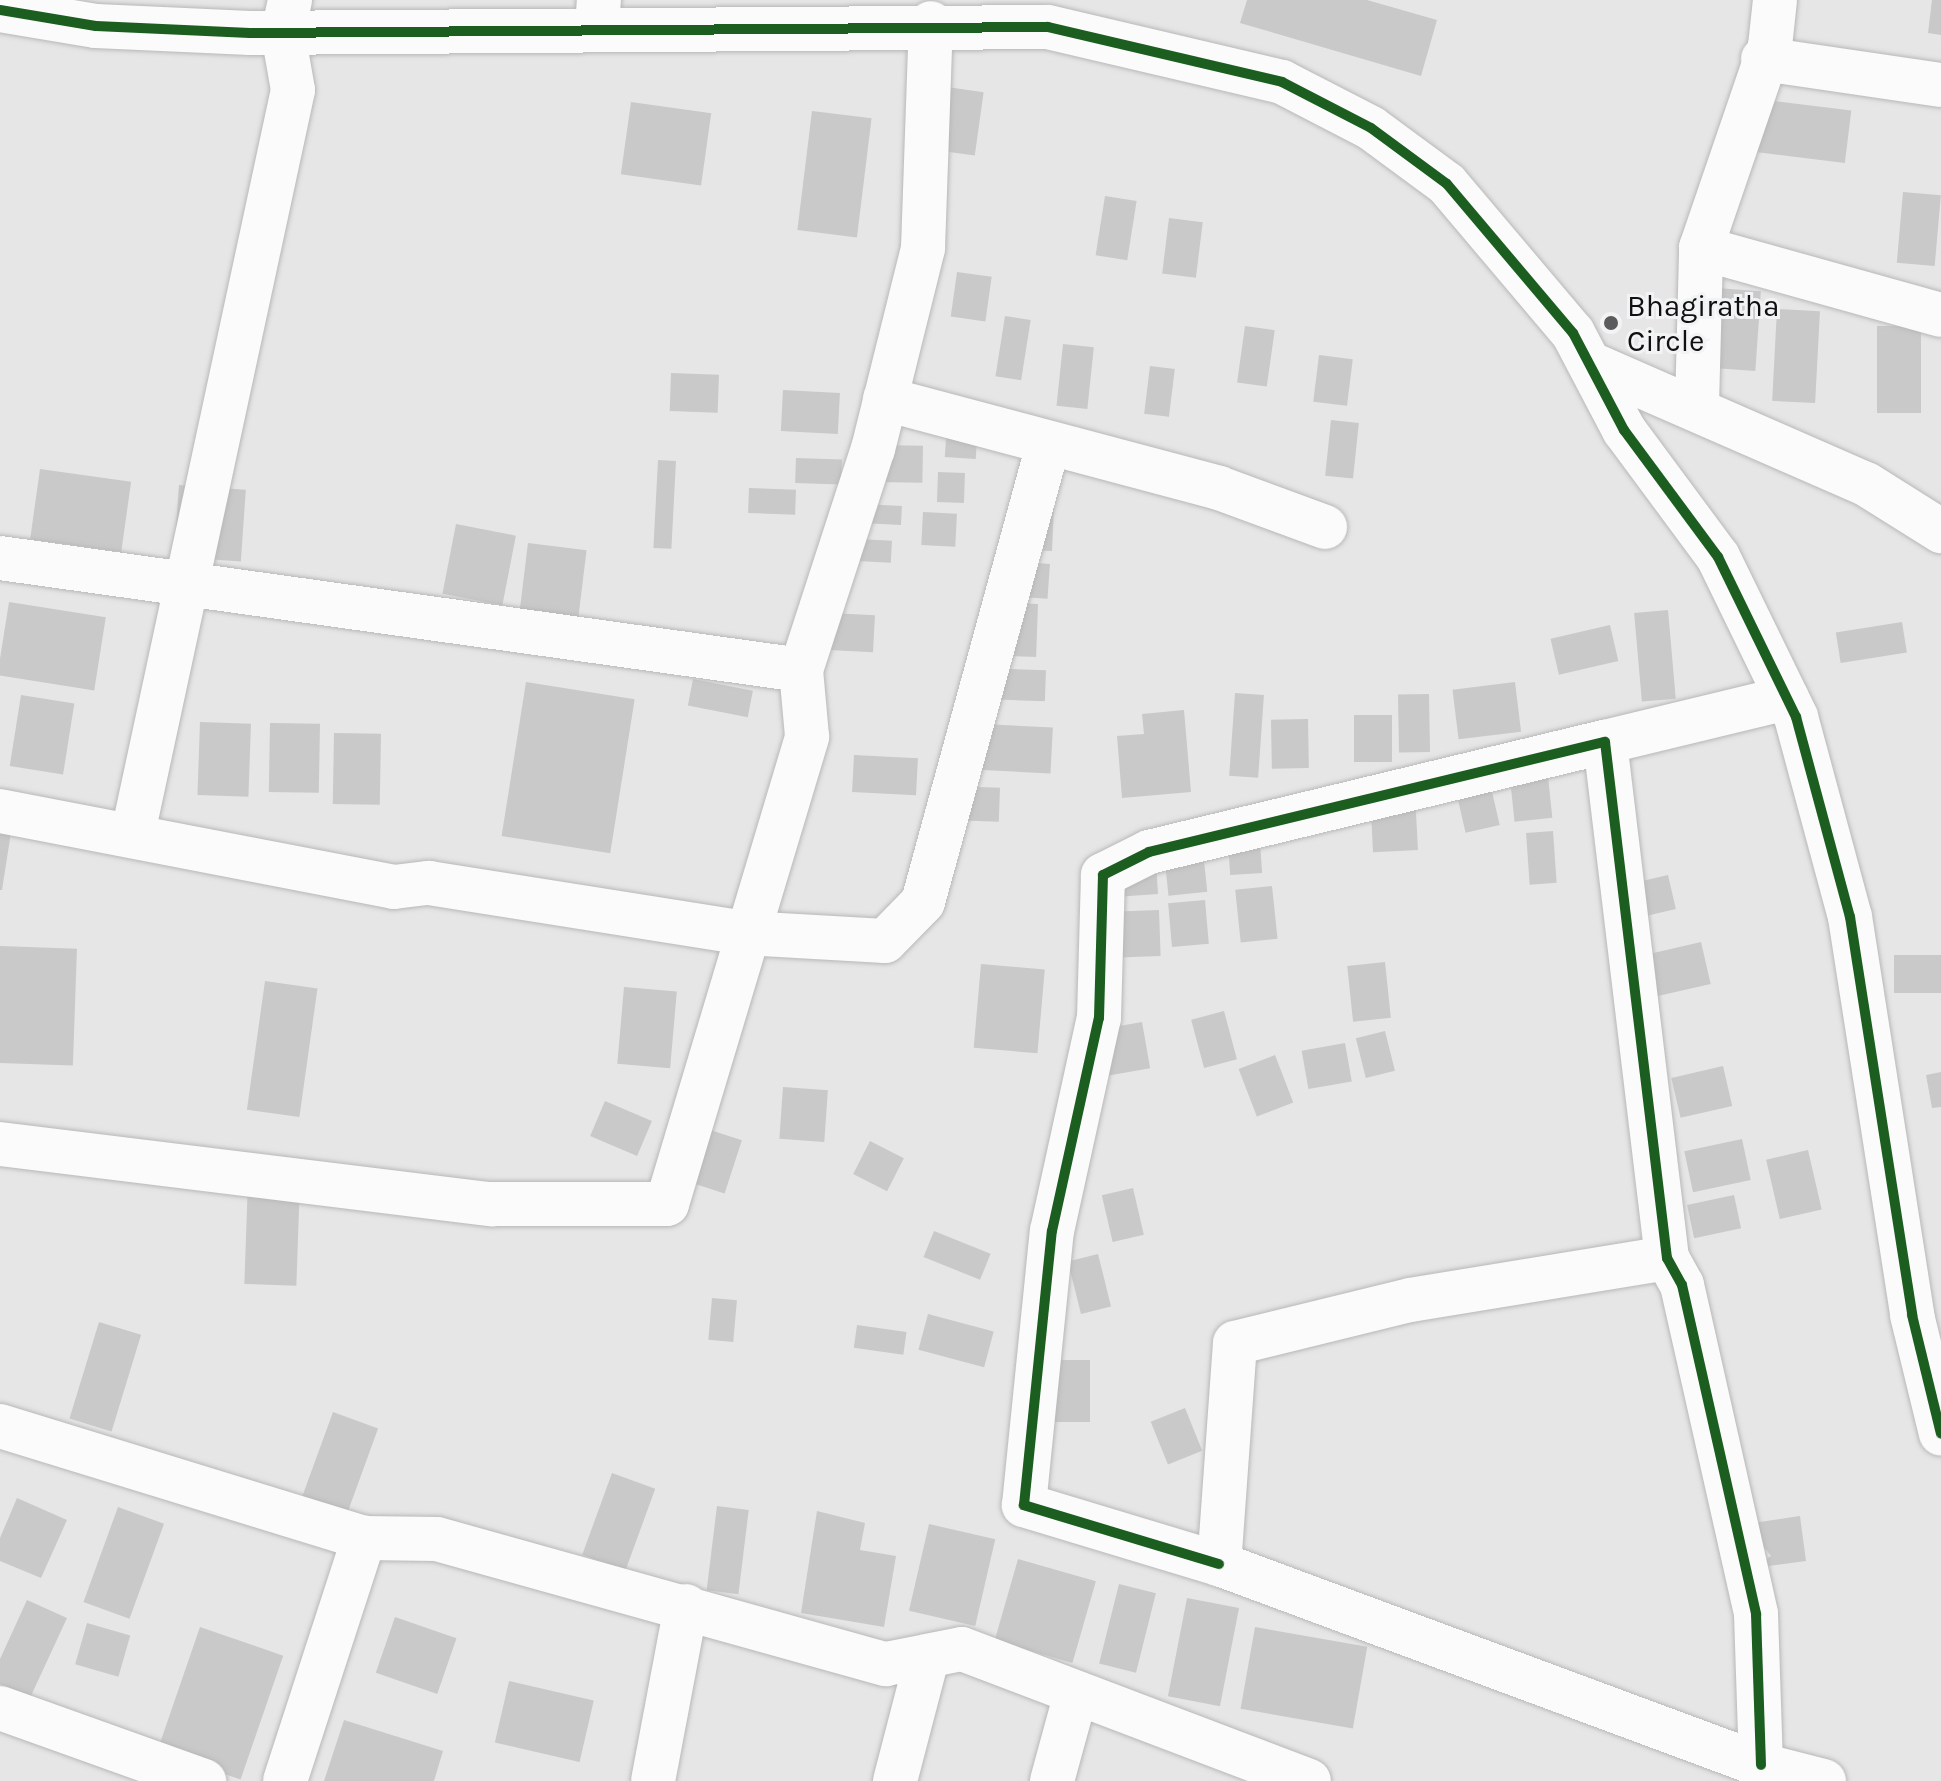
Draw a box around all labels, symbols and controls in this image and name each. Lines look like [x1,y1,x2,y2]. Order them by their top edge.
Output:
place label: Bhagiratha Circle [1627,288,1779,358]
marker: Bhagiratha Circle [1602,314,1620,332]

